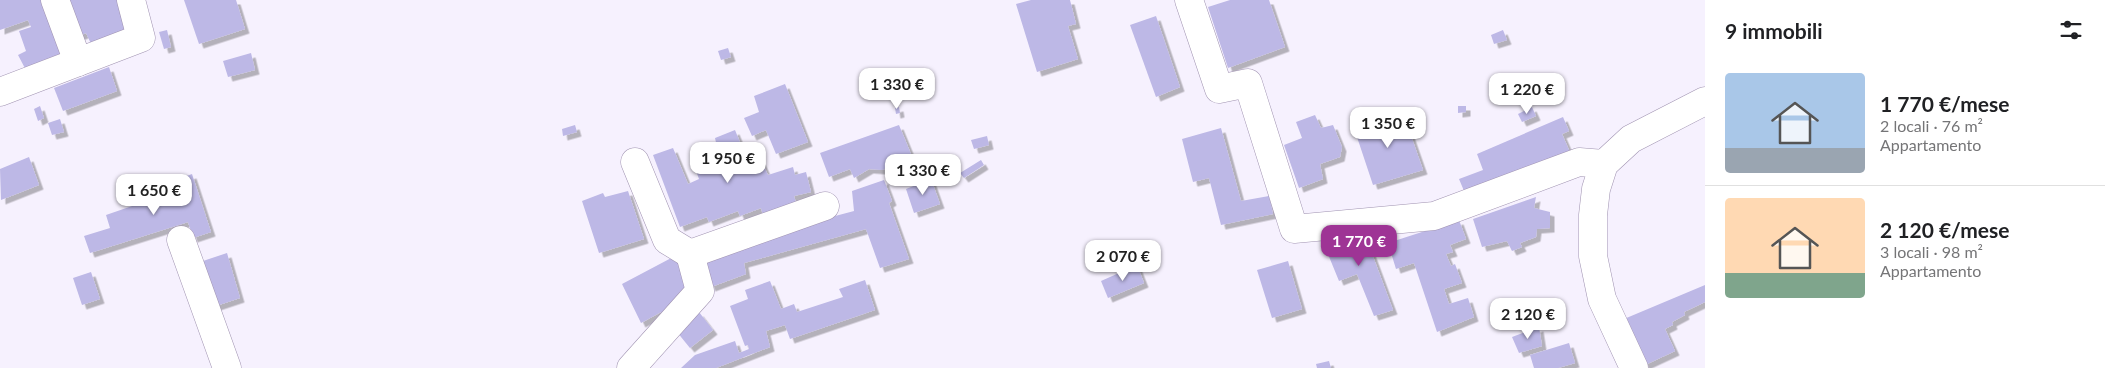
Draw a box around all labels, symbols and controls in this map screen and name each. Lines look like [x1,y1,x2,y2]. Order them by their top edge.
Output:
icon: filters [2057,16,2085,44]
text: 9 immobili [1725,18,1823,43]
pin: 1 330 € [851,68,943,110]
pin: 1 220 € [1481,72,1573,115]
text: 1 330 € [870,74,924,93]
text: 1 220 € [1500,79,1554,98]
text: 1 770 €/mese [1880,91,2010,116]
icon: home [1765,93,1825,153]
pin: 1 350 € [1342,106,1434,149]
text: 1 350 € [1361,113,1415,132]
text: 2 locali · 76 m² [1880,116,1983,135]
text: Appartamento [1880,135,1981,154]
pin: 1 950 € [682,142,774,184]
text: 1 950 € [701,148,755,167]
pin: 1 330 € [877,154,969,196]
text: 1 330 € [896,160,950,179]
pin: 1 650 € [108,174,200,216]
text: 1 650 € [127,180,181,199]
text: 2 120 €/mese [1880,217,2010,242]
icon: home [1765,218,1825,278]
pin: 1 770 € [1313,224,1405,267]
text: 1 770 € [1332,231,1386,250]
pin: 2 070 € [1077,240,1169,282]
text: 3 locali · 98 m² [1880,242,1983,261]
text: 2 070 € [1096,246,1150,265]
text: Appartamento [1880,261,1981,280]
pin: 2 120 € [1482,298,1574,340]
text: 2 120 € [1501,304,1555,323]

